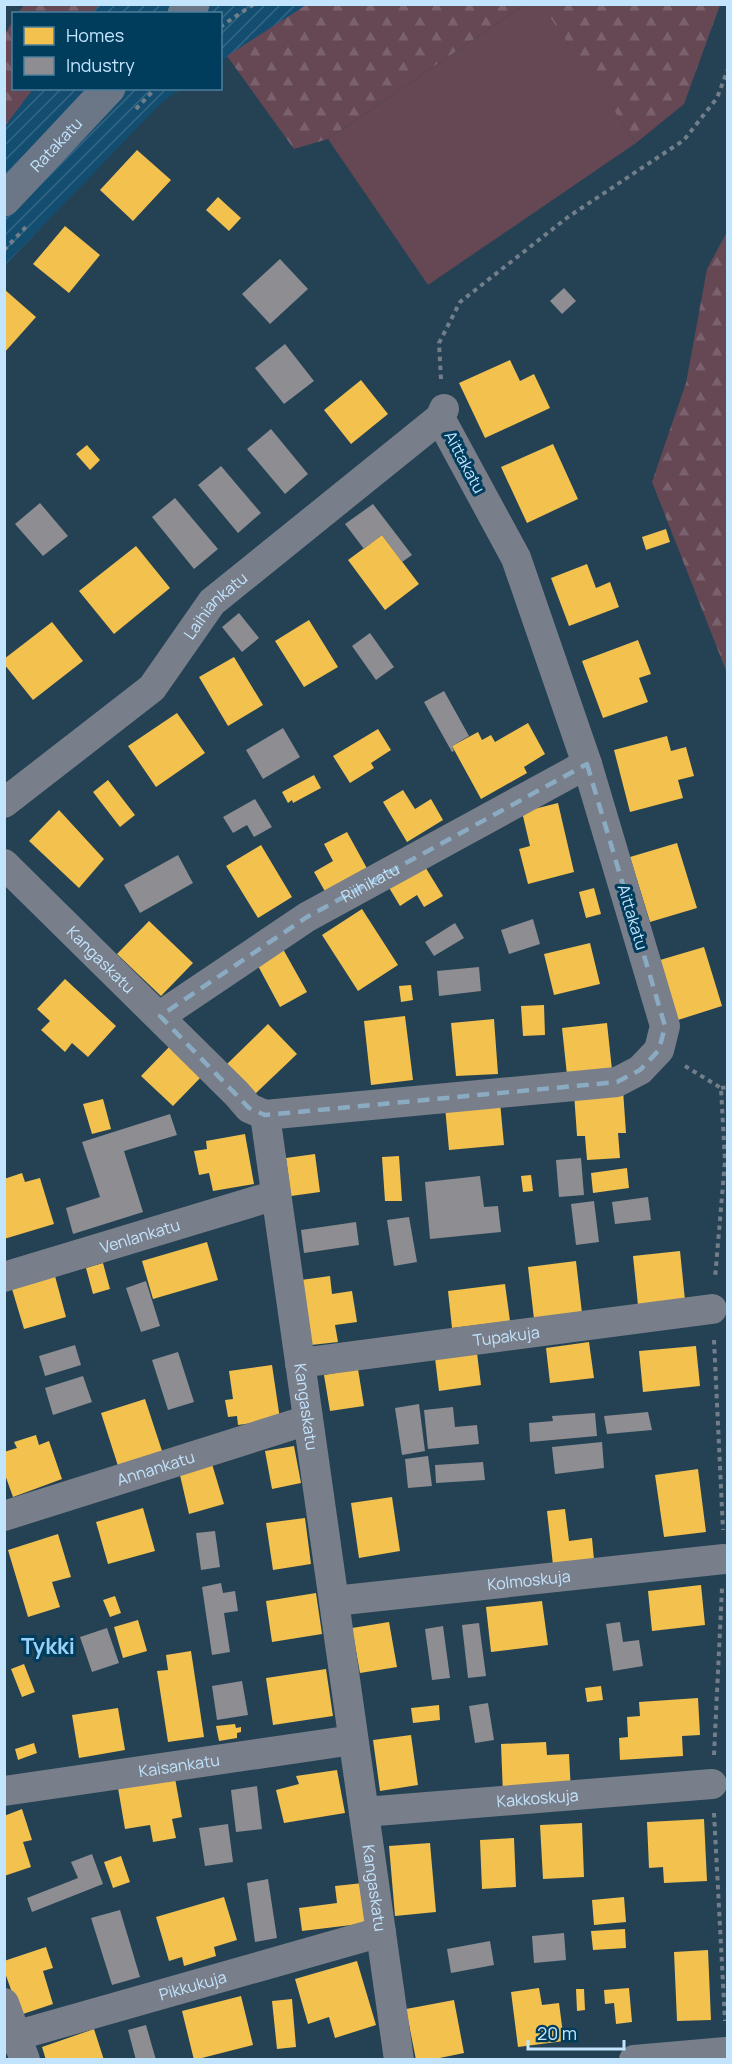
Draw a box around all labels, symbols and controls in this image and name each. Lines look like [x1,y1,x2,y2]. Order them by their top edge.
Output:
legend [12,12,222,90]
text: Homes [66,23,124,47]
text: Industry [66,53,135,77]
street label: Ratakatu [25,113,87,177]
street label: Aittakatu [439,427,491,497]
street label: Laihiankatu [178,567,252,643]
street label: Riihikatu [337,858,403,907]
street label: Aittakatu [613,882,653,952]
street label: Kangaskatu [62,921,140,998]
street label: Venlankatu [97,1214,183,1258]
street label: Tupakuja [472,1321,541,1351]
street label: Kangaskatu [289,1362,323,1452]
street label: Annankatu [114,1446,197,1491]
street label: Kolmoskuja [486,1565,572,1595]
district label: Tykki [21,1631,75,1661]
street label: Kaisankatu [137,1749,221,1782]
street label: Kakkoskuja [496,1784,579,1812]
street label: Kangaskatu [358,1843,392,1933]
street label: Pikkukuja [156,1965,229,2006]
scale bar [528,2013,624,2051]
text: 20 m [537,2021,577,2045]

